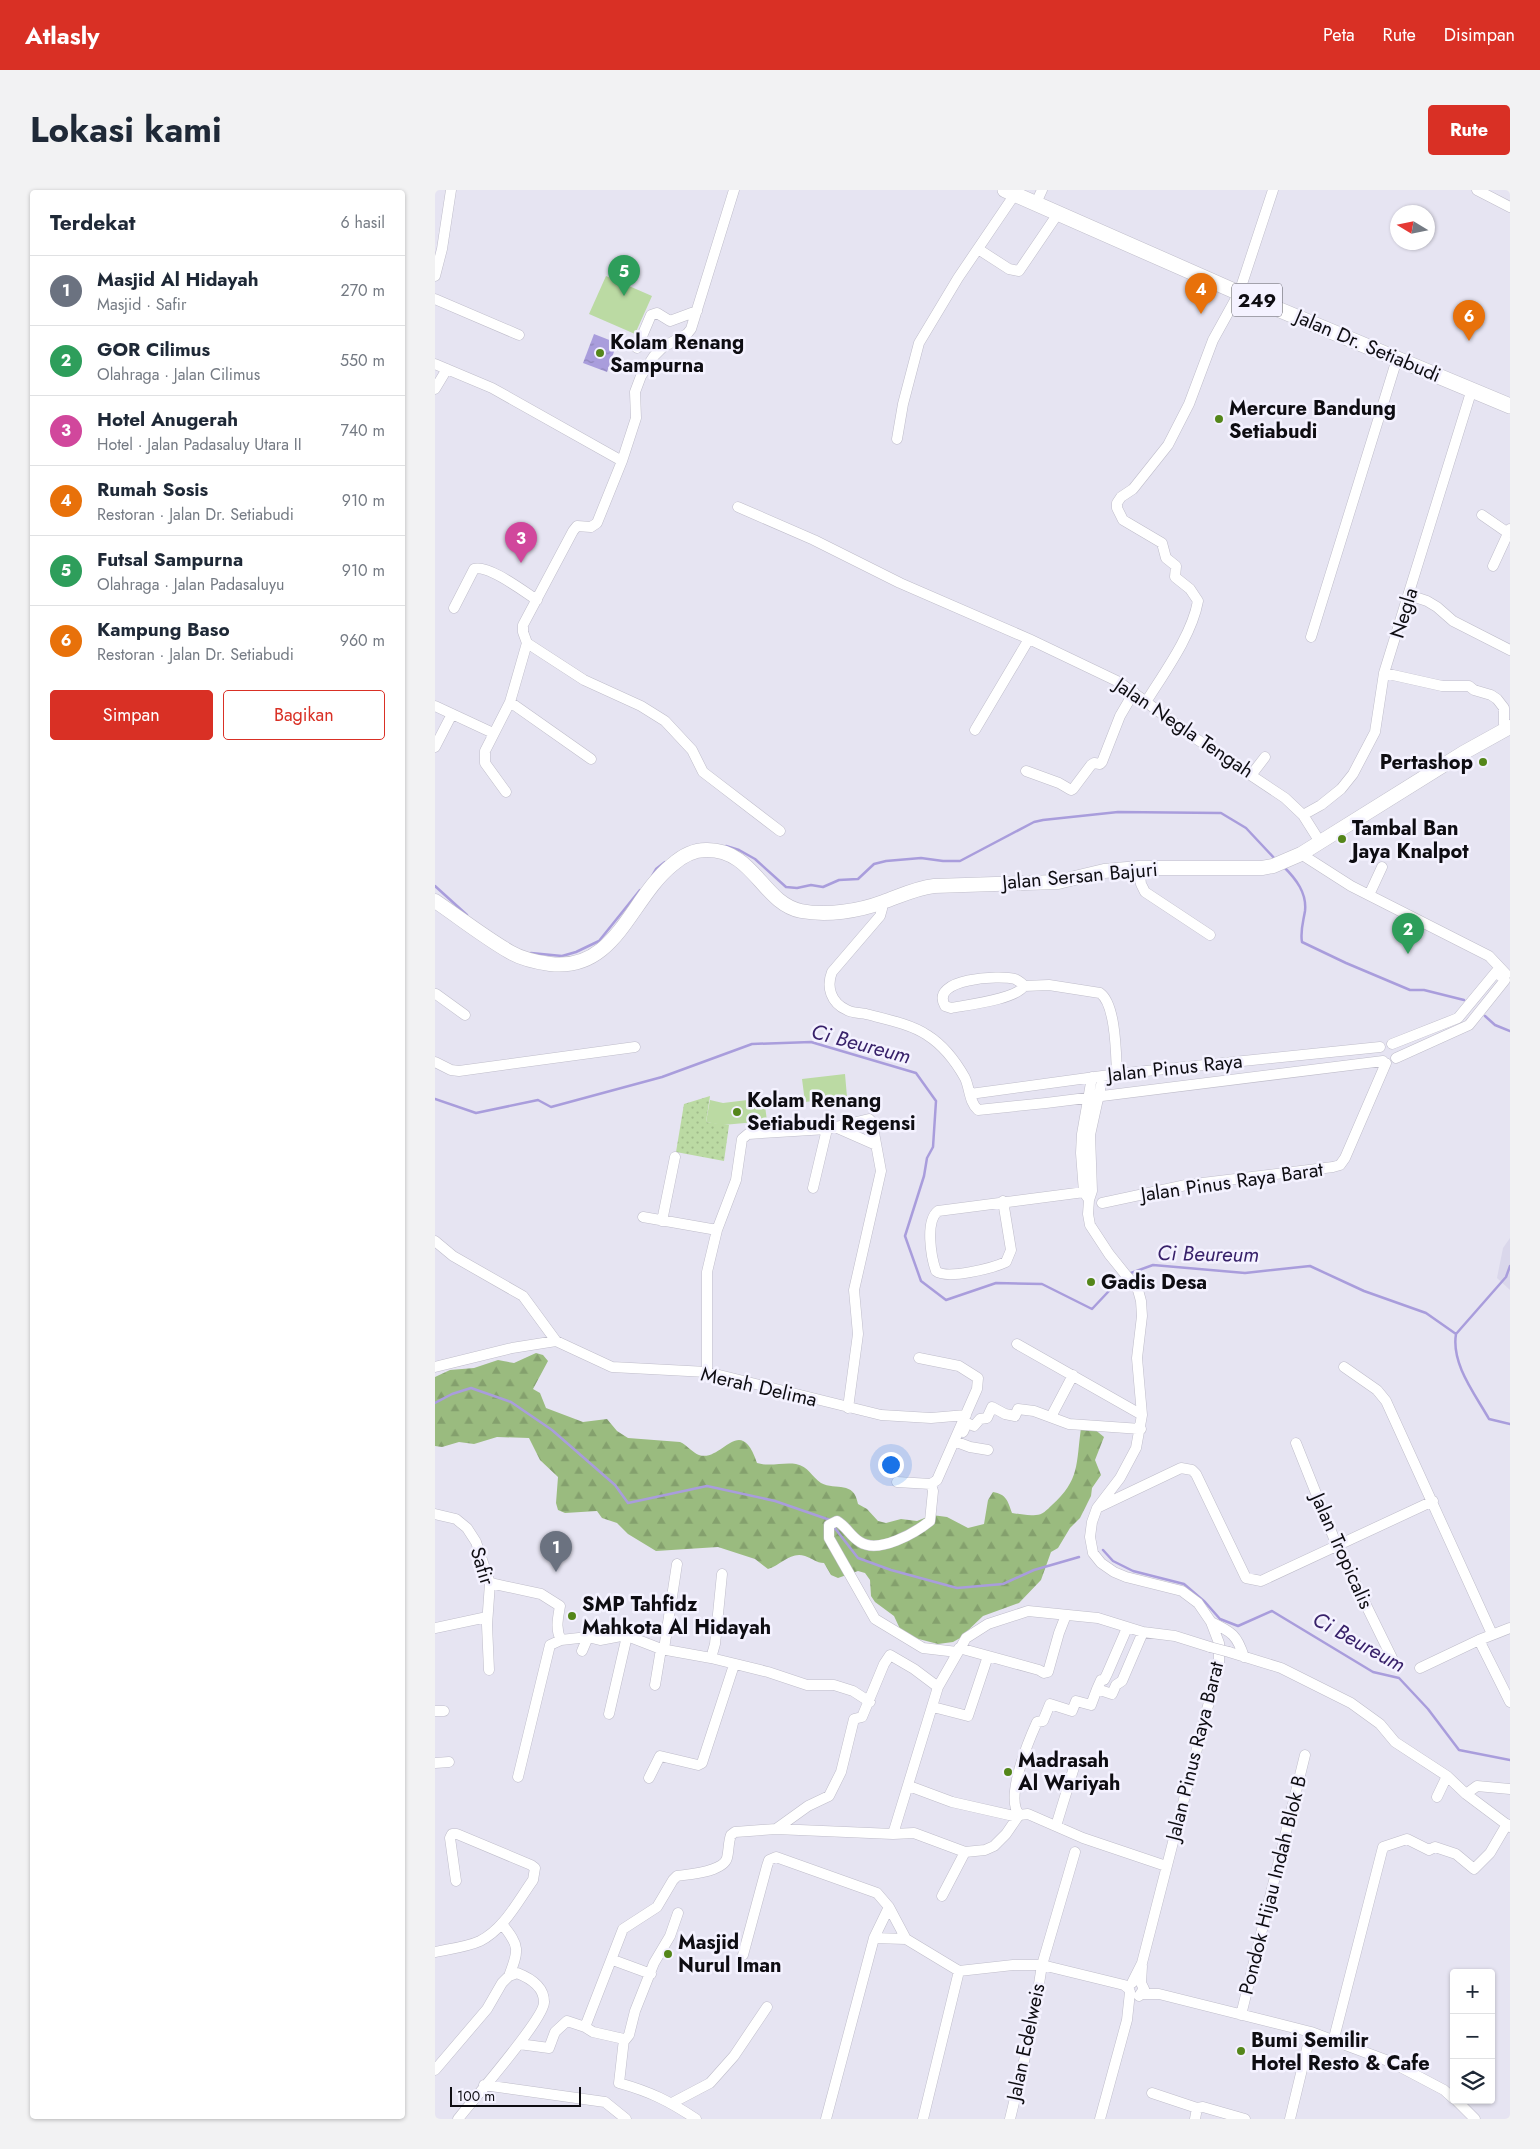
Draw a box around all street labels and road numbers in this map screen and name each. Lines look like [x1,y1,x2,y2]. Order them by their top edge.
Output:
road number: 249 [1232,284,1282,316]
street label: Jalan Dr. Setiabudi [1288,301,1445,390]
street label: Negla [1383,584,1425,642]
street label: Jalan Negla Tengah [1106,669,1259,785]
street label: Jalan Sersan Bajuri [998,855,1159,897]
street label: Jalan Pinus Raya [1103,1046,1244,1090]
street label: Jalan Pinus Raya Barat [1136,1155,1325,1210]
street label: Merah Delima [698,1360,820,1414]
street label: Jalan Tropicalis [1302,1486,1380,1614]
street label: Safir [463,1543,502,1589]
street label: Jalan Pinus Raya Barat [1158,1658,1231,1846]
street label: Pondok Hijau Indah Blok B [1232,1772,1314,1998]
street label: Jalan Edelweis [999,1981,1053,2106]

